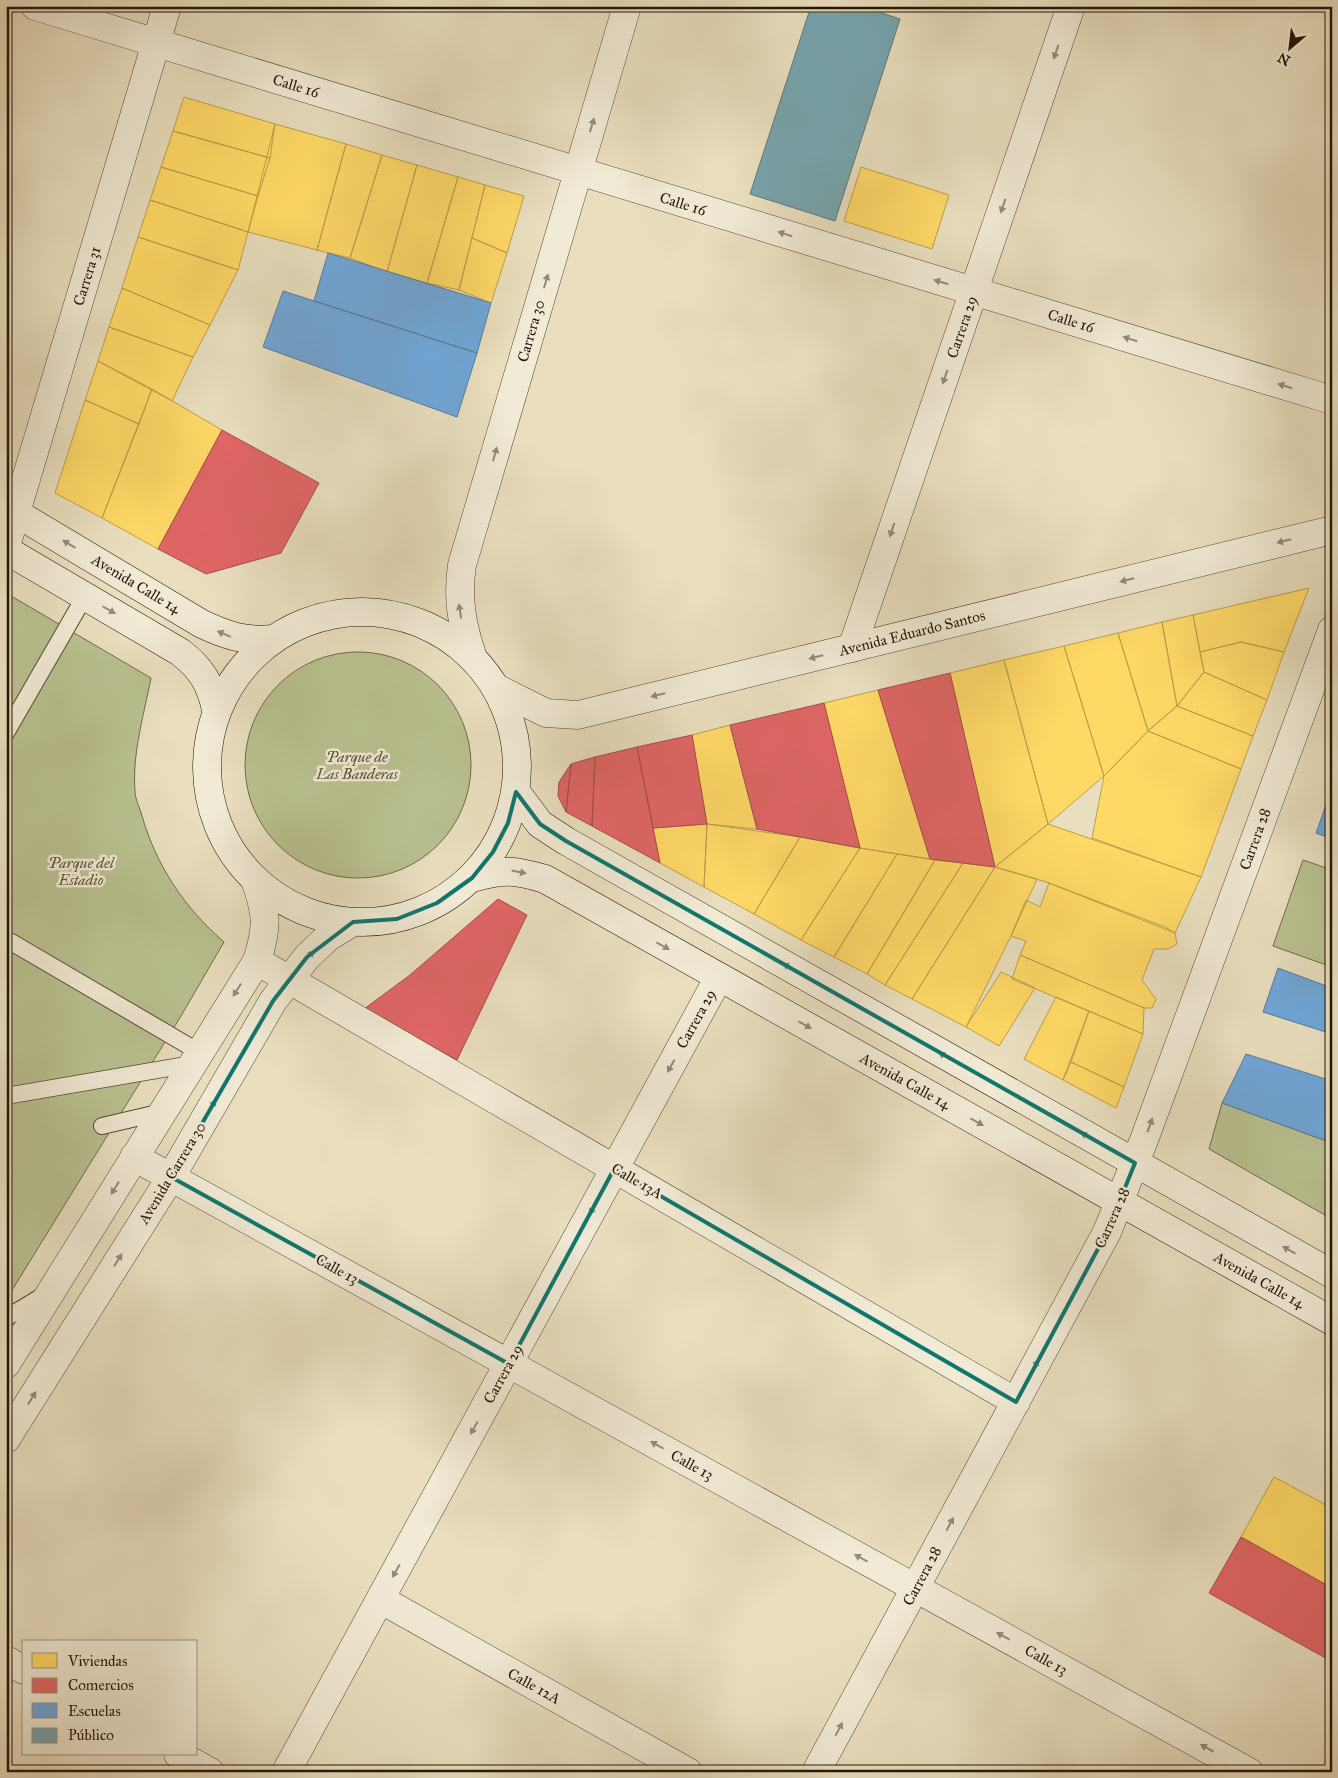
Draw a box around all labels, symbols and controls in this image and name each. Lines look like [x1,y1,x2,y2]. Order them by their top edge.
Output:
north arrow [1266,22,1316,72]
one-way arrow [1051,45,1059,60]
text: N [1275,49,1293,69]
street label: Calle 16 [271,70,323,102]
one-way arrow [589,118,597,133]
street label: Calle 16 [658,188,710,220]
one-way arrow [999,199,1007,214]
one-way arrow [777,230,792,238]
street label: Carrera 31 [69,244,105,308]
one-way arrow [543,273,551,288]
one-way arrow [933,277,948,285]
street label: Carrera 29 [943,294,981,360]
street label: Carrera 30 [514,298,548,364]
street label: Calle 16 [1046,305,1098,337]
one-way arrow [1122,334,1137,342]
one-way arrow [941,369,948,384]
one-way arrow [1277,382,1292,390]
one-way arrow [492,446,500,461]
one-way arrow [888,523,896,538]
one-way arrow [1277,537,1292,545]
one-way arrow [62,539,75,548]
street label: Avenida Calle 14 [87,550,184,618]
one-way arrow [1119,576,1134,584]
one-way arrow [456,603,464,619]
one-way arrow [102,606,115,615]
street label: Avenida Eduardo Santos [836,606,987,660]
one-way arrow [217,629,231,637]
one-way arrow [808,653,823,661]
one-way arrow [651,691,666,699]
park label: Parque de Las Banderas [315,748,398,783]
street label: Carrera 28 [1236,806,1274,872]
park label: Parque del Estadio [48,854,116,889]
one-way arrow [512,868,527,876]
one-way arrow [657,941,670,950]
one-way arrow [303,950,315,962]
one-way arrow [782,963,795,972]
one-way arrow [233,984,242,997]
street label: Carrera 29 [672,986,720,1052]
one-way arrow [798,1021,812,1029]
street label: Avenida Calle 14 [856,1048,954,1114]
one-way arrow [938,1052,953,1060]
one-way arrow [666,1059,675,1072]
one-way arrow [207,1100,216,1113]
one-way arrow [971,1117,984,1126]
one-way arrow [1146,1117,1154,1132]
street label: Avenida Carrera 30 [134,1119,210,1228]
one-way arrow [1080,1131,1093,1140]
street label: Calle 13A [608,1159,666,1203]
one-way arrow [110,1182,120,1195]
street label: Carrera 28 [1091,1185,1133,1251]
one-way arrow [589,1201,597,1216]
one-way arrow [1282,1246,1297,1254]
street label: Avenida Calle 14 [1210,1247,1308,1313]
street label: Calle 13 [313,1250,361,1288]
one-way arrow [114,1254,123,1267]
street label: Carrera 29 [479,1341,527,1407]
one-way arrow [1031,1359,1040,1373]
one-way arrow [27,1392,37,1405]
one-way arrow [469,1421,478,1435]
one-way arrow [650,1441,664,1450]
street label: Calle 13 [668,1446,716,1484]
one-way arrow [946,1517,954,1532]
street label: Carrera 28 [899,1543,945,1609]
one-way arrow [854,1553,867,1562]
one-way arrow [392,1563,400,1578]
one-way arrow [996,1632,1010,1640]
legend [22,1640,198,1756]
street label: Calle 13 [1022,1641,1070,1679]
text: Viviendas [67,1652,127,1670]
street label: Calle 12A [504,1664,564,1708]
text: Comercios [68,1676,134,1694]
text: Escuelas [68,1702,121,1720]
one-way arrow [835,1722,843,1736]
text: Público [68,1726,114,1744]
one-way arrow [1199,1744,1214,1752]

